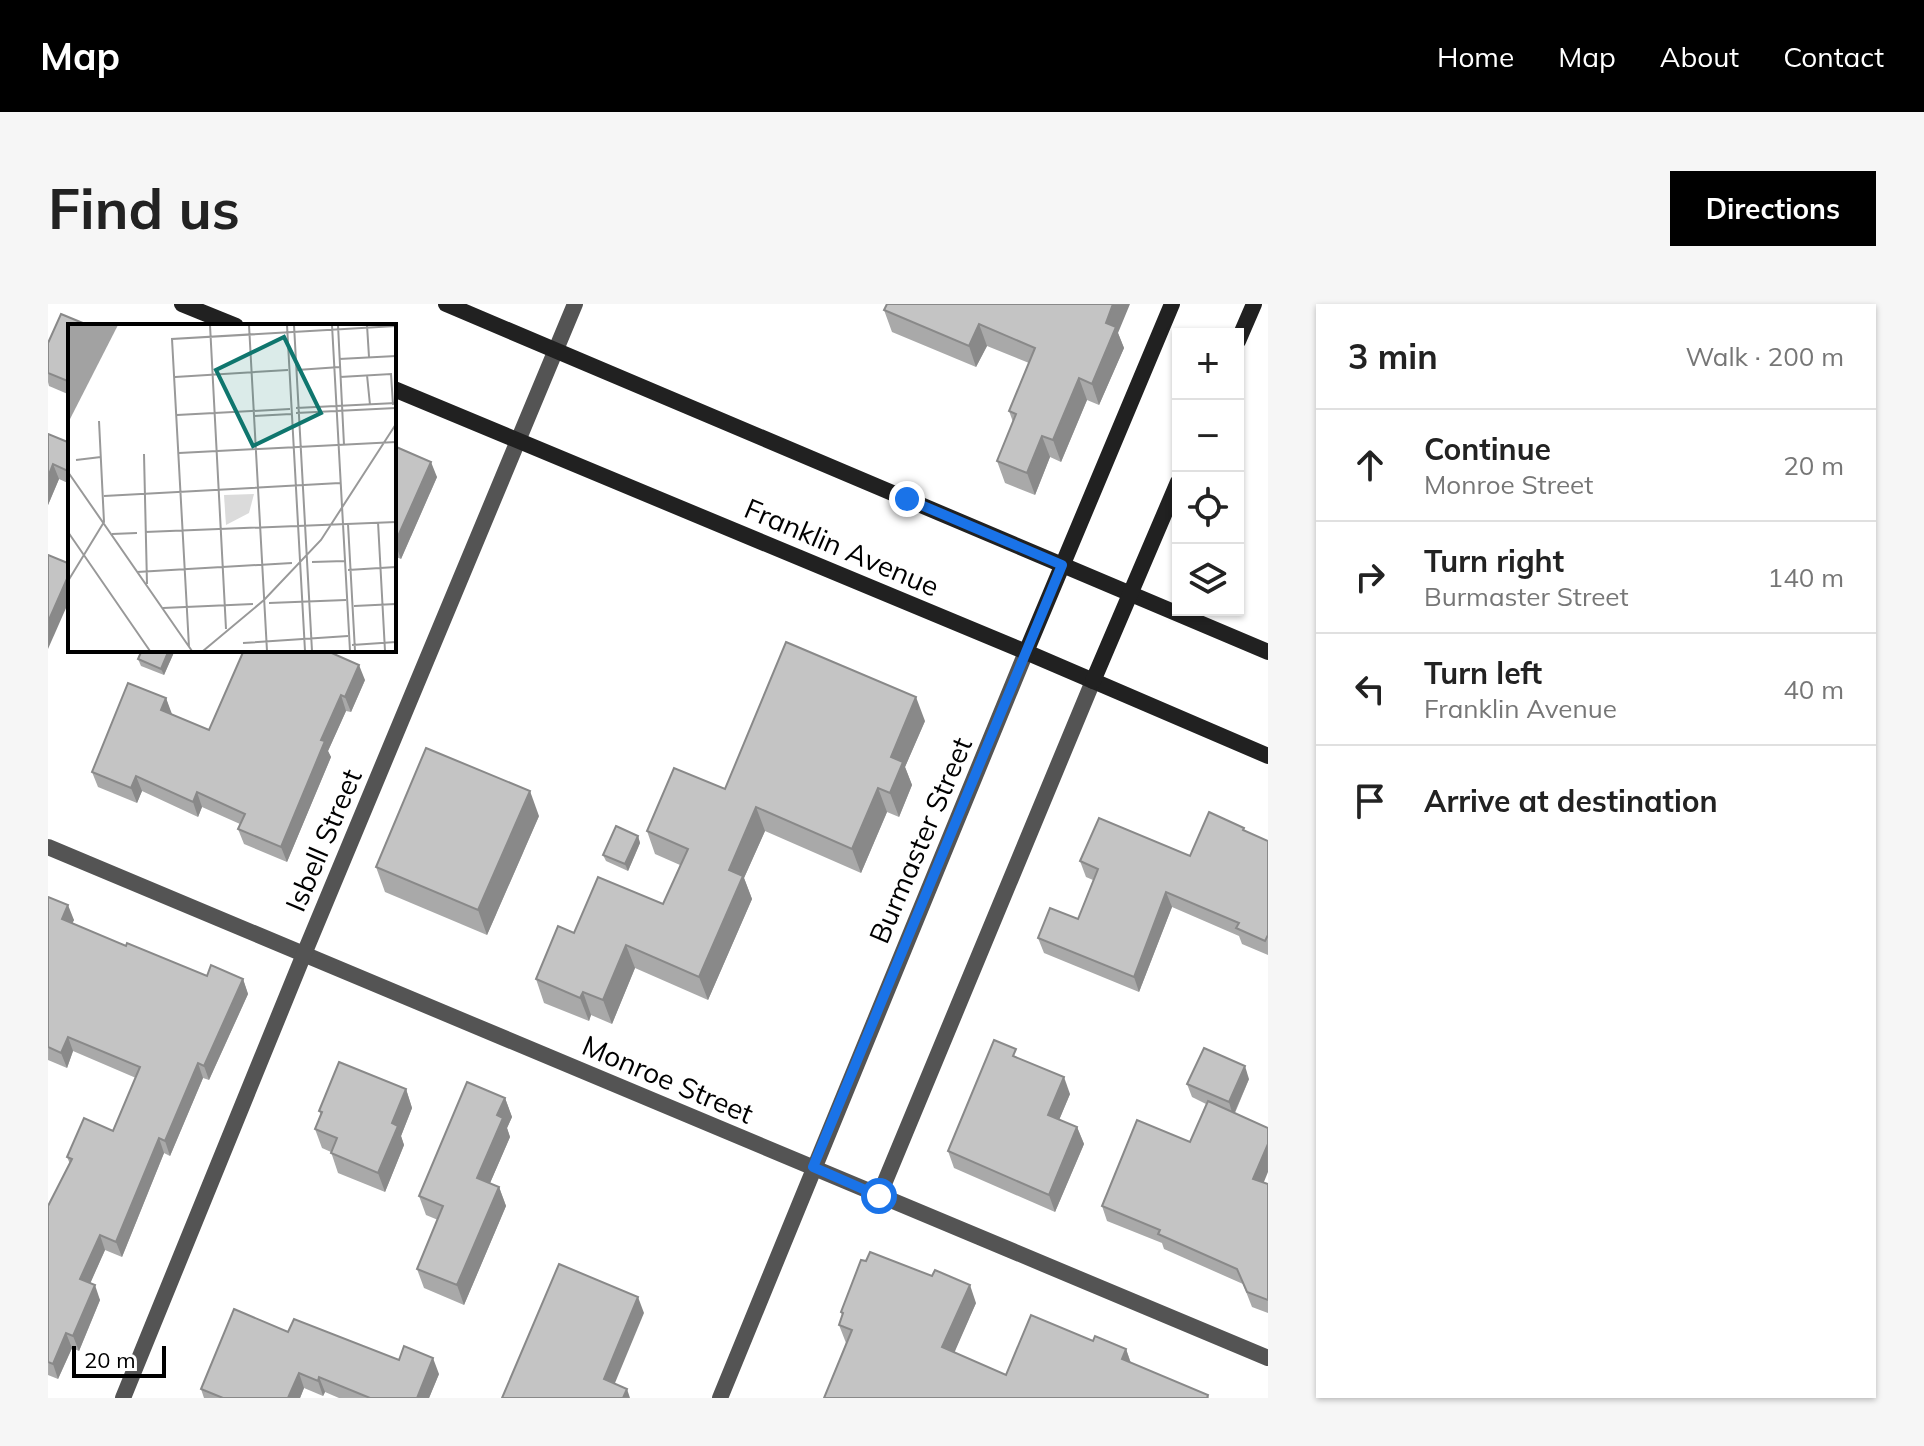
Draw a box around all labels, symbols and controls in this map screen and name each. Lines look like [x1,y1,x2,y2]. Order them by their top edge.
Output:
text: Map [40,32,120,80]
text: Home [1437,39,1514,74]
text: Map [1558,39,1616,74]
text: About [1660,39,1739,74]
text: Contact [1783,39,1884,74]
button: Directions [1670,171,1876,246]
text: Find us [48,173,240,243]
inset map [68,324,396,652]
map controls [1172,328,1244,616]
button: + [1172,328,1244,400]
text: 3 min [1348,335,1438,378]
text: Walk · 200 m [1685,340,1844,373]
button: − [1172,400,1244,472]
text: Continue [1424,430,1551,468]
icon: ahead [1348,443,1392,487]
text: 20 m [1783,449,1844,482]
text: Monroe Street [1424,468,1593,501]
button: locate [1172,472,1244,544]
route end [889,481,925,517]
street label: Franklin Avenue [740,490,944,604]
text: Turn right [1424,542,1564,580]
button: layers [1172,544,1244,616]
icon: right [1348,555,1392,599]
text: 140 m [1768,561,1844,594]
text: Burmaster Street [1424,580,1629,613]
text: Turn left [1424,654,1542,692]
icon: left [1348,667,1392,711]
text: 40 m [1783,673,1844,706]
text: Franklin Avenue [1424,692,1617,725]
street label: Burmaster Street [861,732,979,948]
street label: Isbell Street [277,763,369,916]
icon: arrive [1348,779,1392,823]
text: Arrive at destination [1424,782,1718,820]
street label: Monroe Street [577,1027,759,1131]
route start [861,1178,897,1214]
scale bar [72,1342,166,1378]
text: 20 m [84,1346,135,1374]

